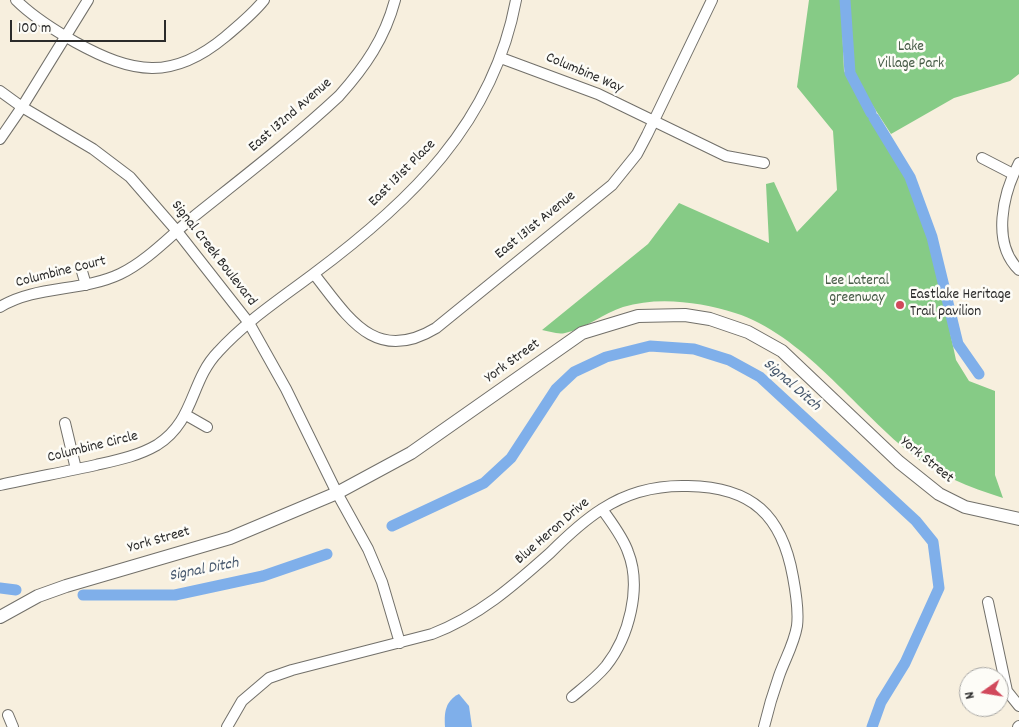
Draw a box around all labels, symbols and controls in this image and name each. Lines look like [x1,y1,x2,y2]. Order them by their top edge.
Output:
scale bar [12,10,169,42]
text: 100 m [18,18,51,40]
park label: Lake Village Park [878,39,944,74]
street label: Columbine Way [543,50,625,98]
street label: East 132nd Avenue [246,75,336,157]
street label: East 131st Place [366,137,440,211]
street label: East 131st Avenue [492,188,580,264]
street label: Signal Creek Boulevard [166,198,260,310]
street label: Columbine Court [14,253,108,293]
park label: Lee Lateral greenway [825,273,889,308]
place label: Eastlake Heritage Trail pavilion [910,287,1011,322]
marker: Eastlake Heritage Trail pavilion [894,299,906,311]
street label: York Street [482,336,544,388]
water label: Signal Ditch [758,356,824,416]
street label: Columbine Circle [46,428,140,468]
street label: York Street [896,434,956,488]
street label: Blue Heron Drive [512,495,594,569]
street label: York Street [126,524,192,558]
water label: Signal Ditch [168,555,240,587]
north arrow [959,667,1009,717]
text: N [960,690,981,701]

